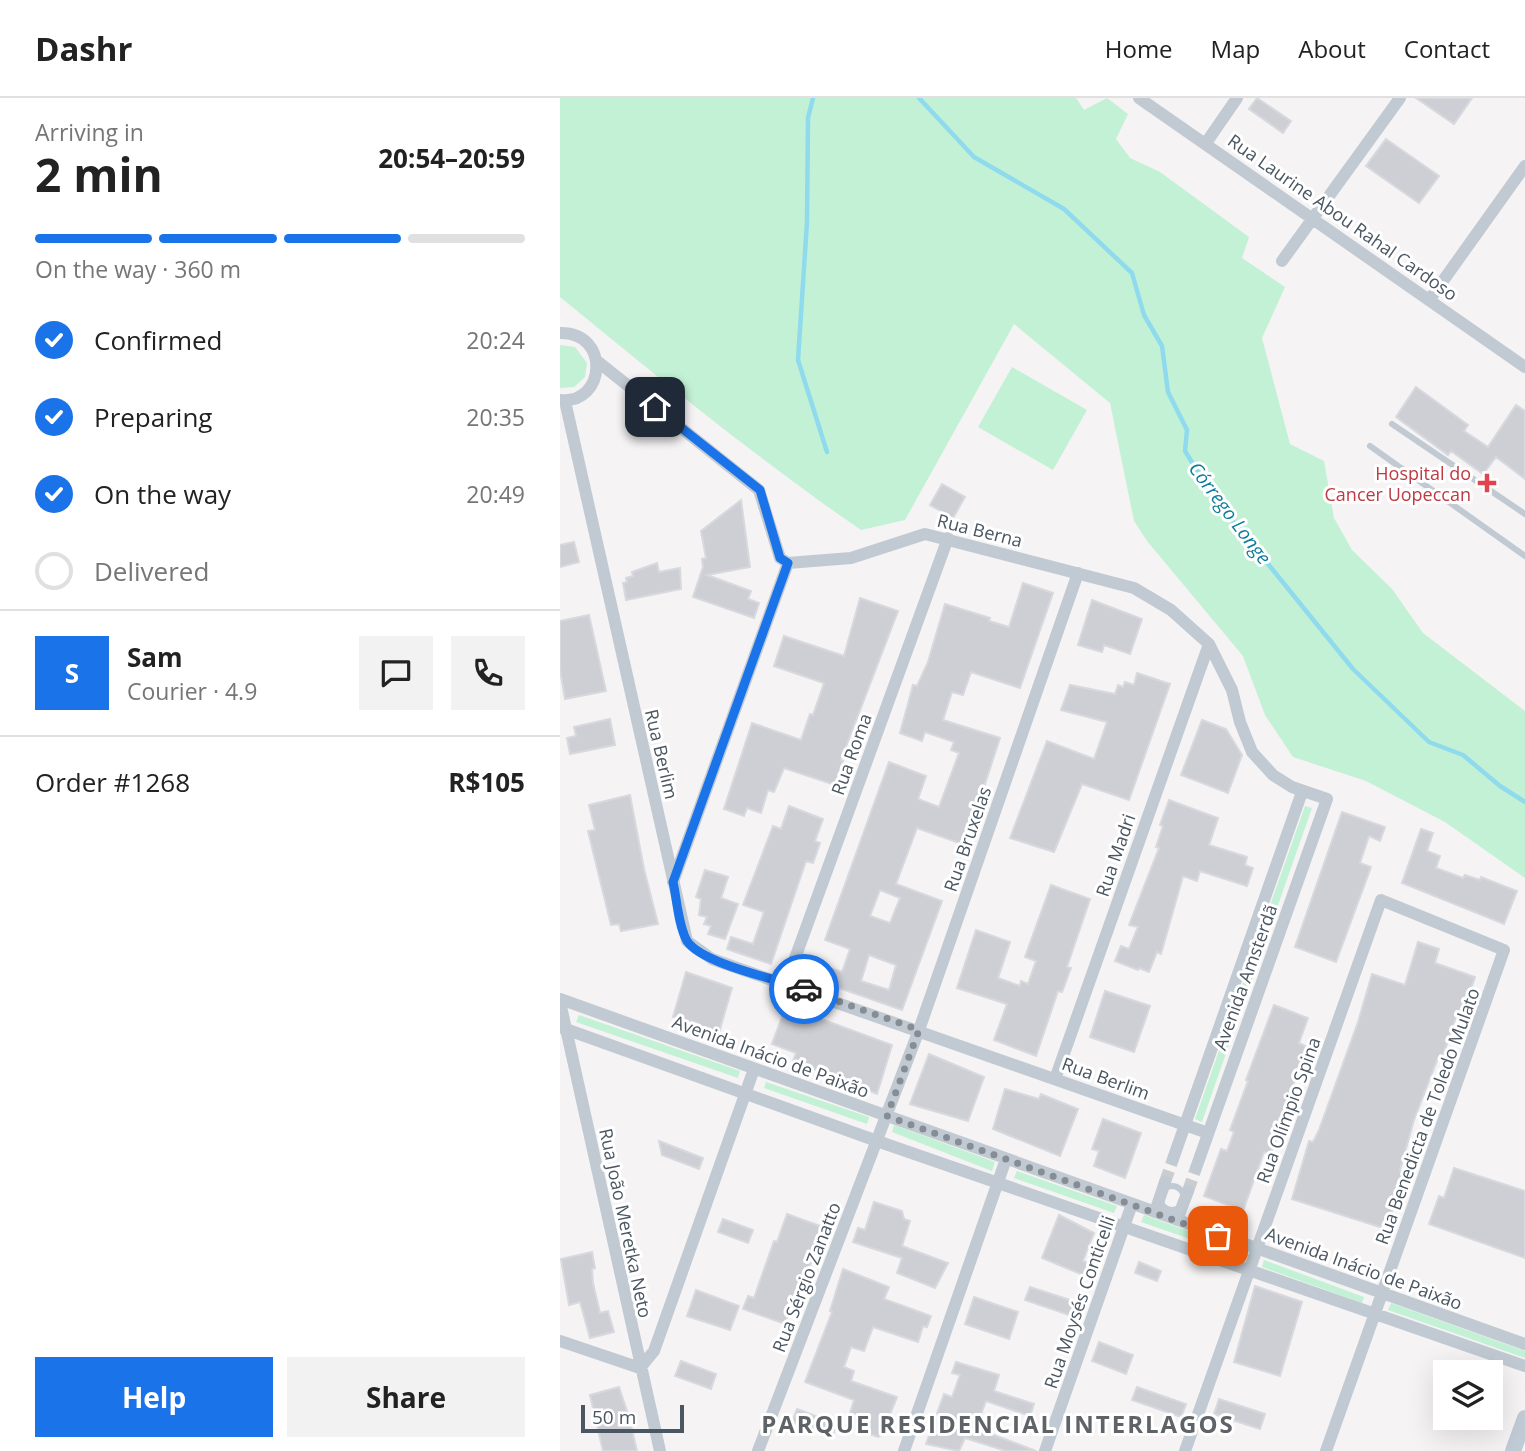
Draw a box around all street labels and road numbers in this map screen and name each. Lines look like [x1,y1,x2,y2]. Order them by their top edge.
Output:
street label: Rua Laurine Abou Rahal Cardoso [1223,128,1463,306]
street label: Rua Berna [935,508,1025,552]
street label: Rua Berlim [640,707,684,801]
street label: Rua Roma [825,710,877,798]
street label: Rua Bruxelas [938,783,996,895]
street label: Rua Madri [1090,810,1140,900]
street label: Avenida Amsterdã [1208,901,1282,1053]
street label: Rua Benedicta de Toledo Mulato [1369,984,1485,1248]
street label: Avenida Inácio de Paixão [669,1009,873,1103]
street label: Rua Olímpio Spina [1250,1033,1326,1187]
street label: Rua Berlim [1059,1051,1153,1105]
street label: Rua João Meretka Neto [594,1126,658,1320]
street label: Rua Sérgio Zanatto [766,1198,846,1356]
street label: Rua Moysés Conticelli [1038,1212,1120,1392]
street label: Avenida Inácio de Paixão [1262,1221,1466,1315]

